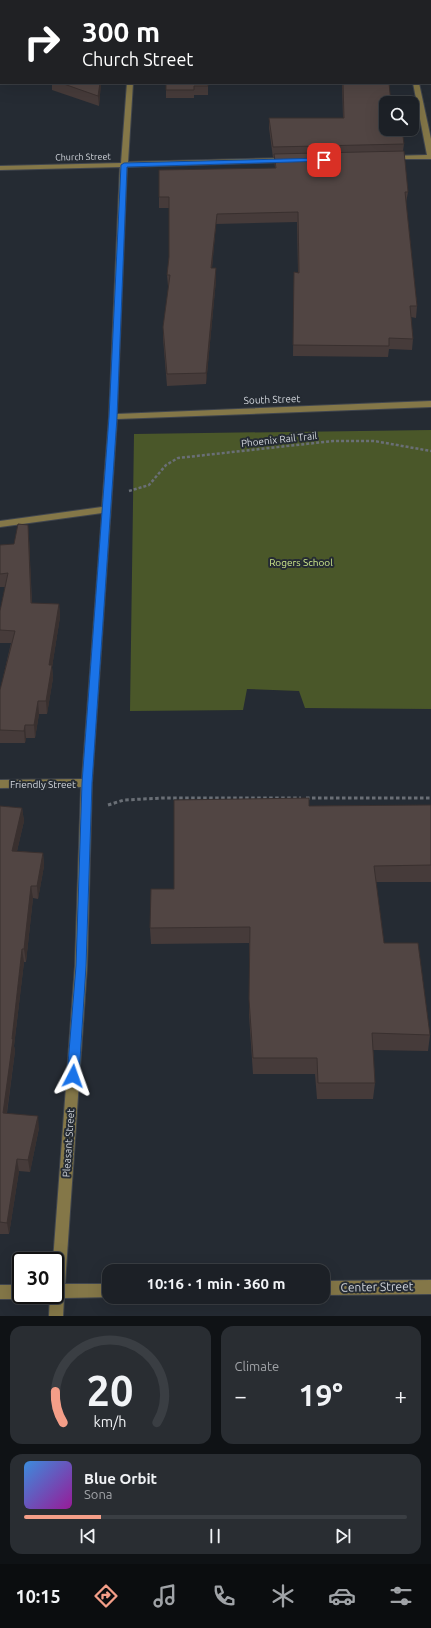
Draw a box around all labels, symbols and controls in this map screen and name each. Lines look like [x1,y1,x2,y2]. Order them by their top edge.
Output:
icon: right [16,16,68,68]
text: 300 m [82,16,160,47]
text: Church Street [82,49,193,69]
map controls [379,96,419,136]
button: search [379,96,419,136]
pin [307,143,341,177]
icon: arrive [313,149,335,171]
street label: Church Street [55,152,111,162]
street label: South Street [244,393,301,406]
street label: Phoenix Rail Trail [240,430,318,449]
park label: Rogers School [269,557,333,568]
street label: Friendly Street [10,779,76,790]
position arrow [52,1055,94,1097]
street label: Pleasant Street [61,1108,76,1178]
speed limit sign: 30 [12,1252,64,1304]
text: 10:16 · 1 min · 360 m [147,1275,285,1292]
street label: Center Street [340,1279,414,1294]
text: Climate [235,1359,279,1373]
text: 20 [87,1367,134,1414]
text: 19° [299,1378,343,1412]
text: − [235,1383,247,1408]
text: + [395,1383,407,1408]
text: km/h [94,1414,127,1430]
text: Blue Orbit [84,1470,157,1487]
text: Sona [84,1487,113,1501]
icon: previous [77,1525,99,1547]
icon: pause [204,1525,226,1547]
icon: next [332,1525,354,1547]
icon: directions [92,1582,120,1610]
icon: music [151,1582,179,1610]
icon: phone [210,1582,238,1610]
icon: climate [269,1582,297,1610]
icon: car [328,1582,356,1610]
icon: filters [387,1582,415,1610]
text: 10:15 [16,1586,61,1606]

